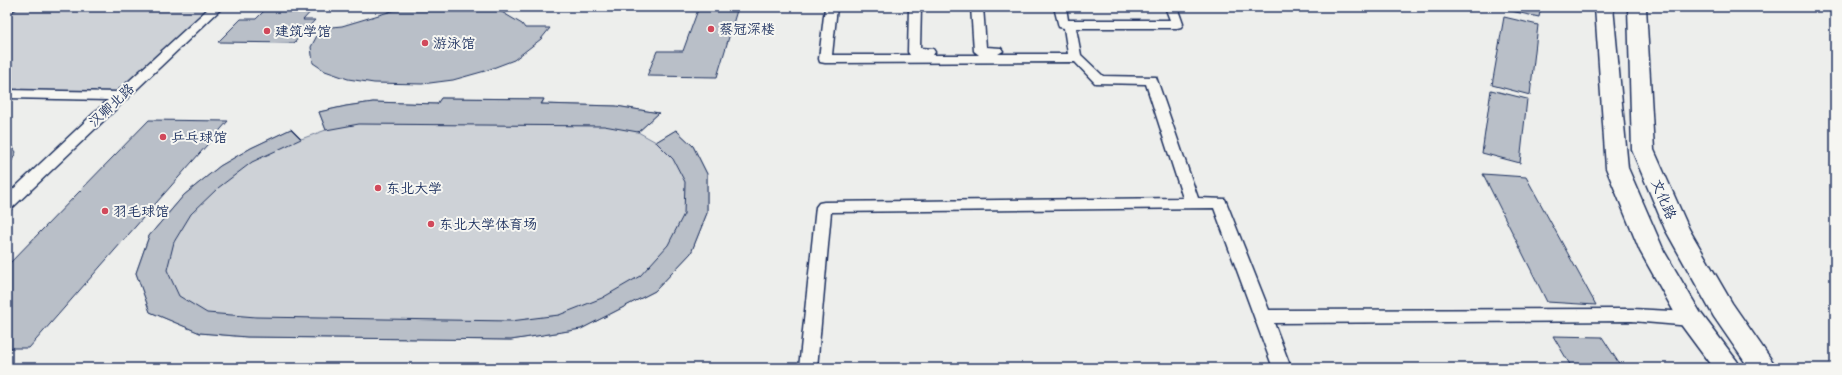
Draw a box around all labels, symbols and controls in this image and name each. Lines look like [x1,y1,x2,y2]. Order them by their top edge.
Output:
place label: 蔡冠深楼 [719,17,775,42]
place label: 建筑学馆 [275,19,331,44]
marker: 蔡冠深楼 [706,24,716,34]
marker: 建筑学馆 [262,26,272,36]
place label: 游泳馆 [433,31,475,56]
marker: 游泳馆 [420,38,430,48]
street label: 汉卿北路 [82,77,140,134]
place label: 乒乓球馆 [171,125,227,150]
marker: 乒乓球馆 [158,132,168,142]
street label: 文化路 [1644,175,1683,223]
place label: 东北大学 [386,176,442,201]
marker: 东北大学 [373,183,383,193]
place label: 羽毛球馆 [113,199,169,224]
marker: 羽毛球馆 [100,206,110,216]
place label: 东北大学体育场 [439,212,537,237]
marker: 东北大学体育场 [426,219,436,229]

